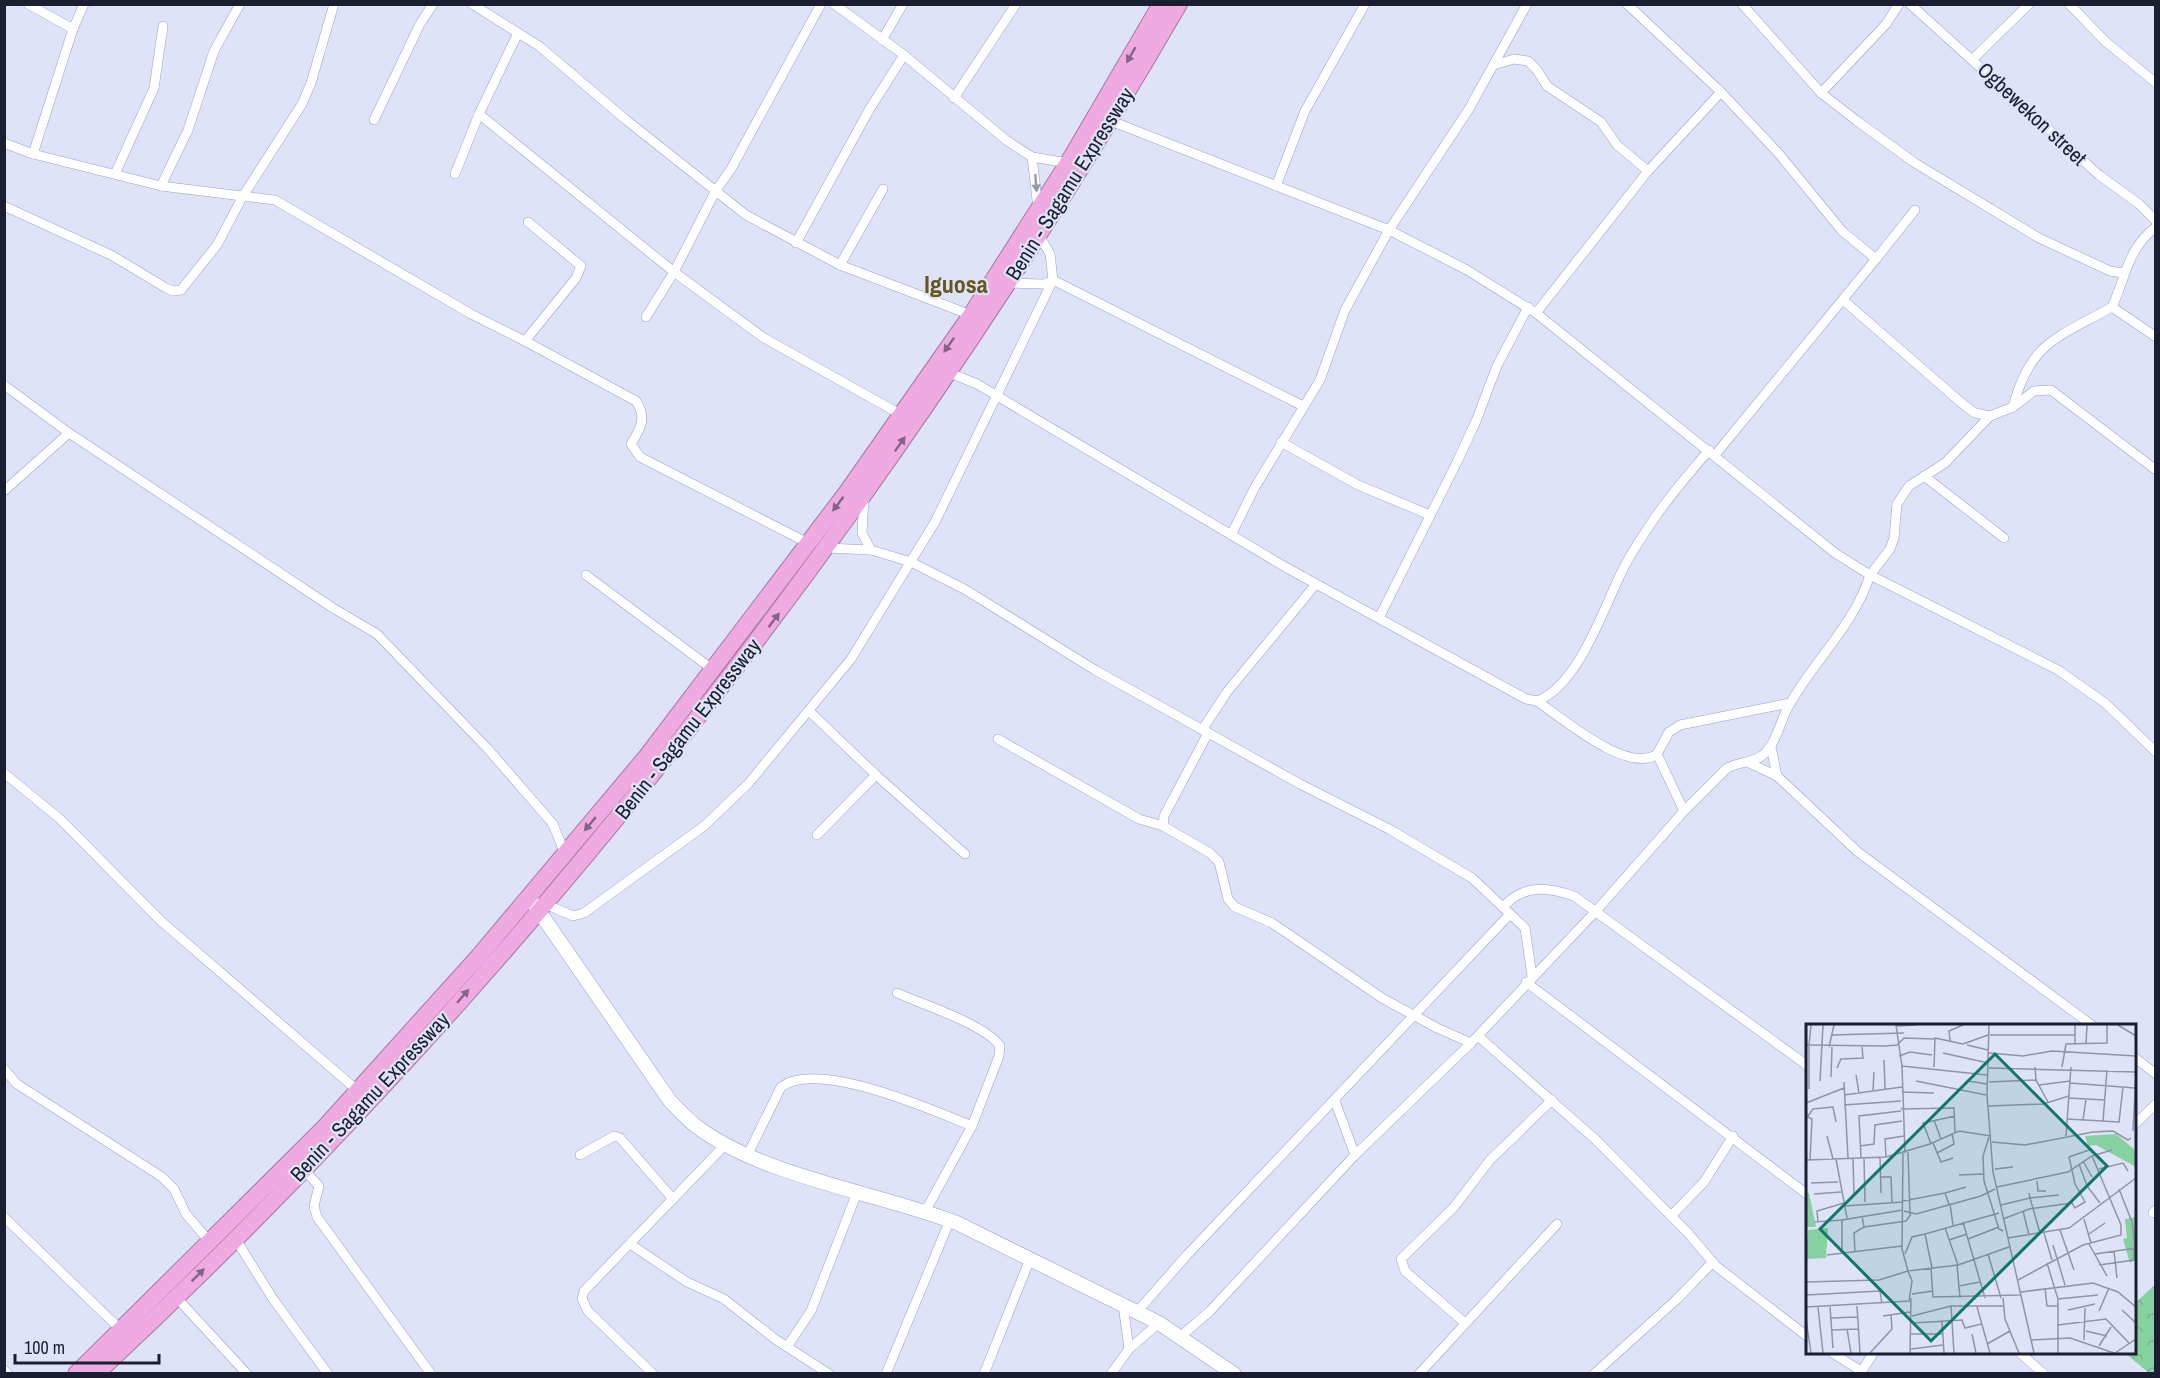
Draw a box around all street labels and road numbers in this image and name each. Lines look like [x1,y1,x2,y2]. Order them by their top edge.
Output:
street label: Ogbewekon street [1971,55,2093,172]
street label: Benin - Sagamu Expressway [998,82,1141,286]
street label: Benin - Sagamu Expressway [608,632,768,825]
street label: Benin - Sagamu Expressway [283,1005,456,1188]

